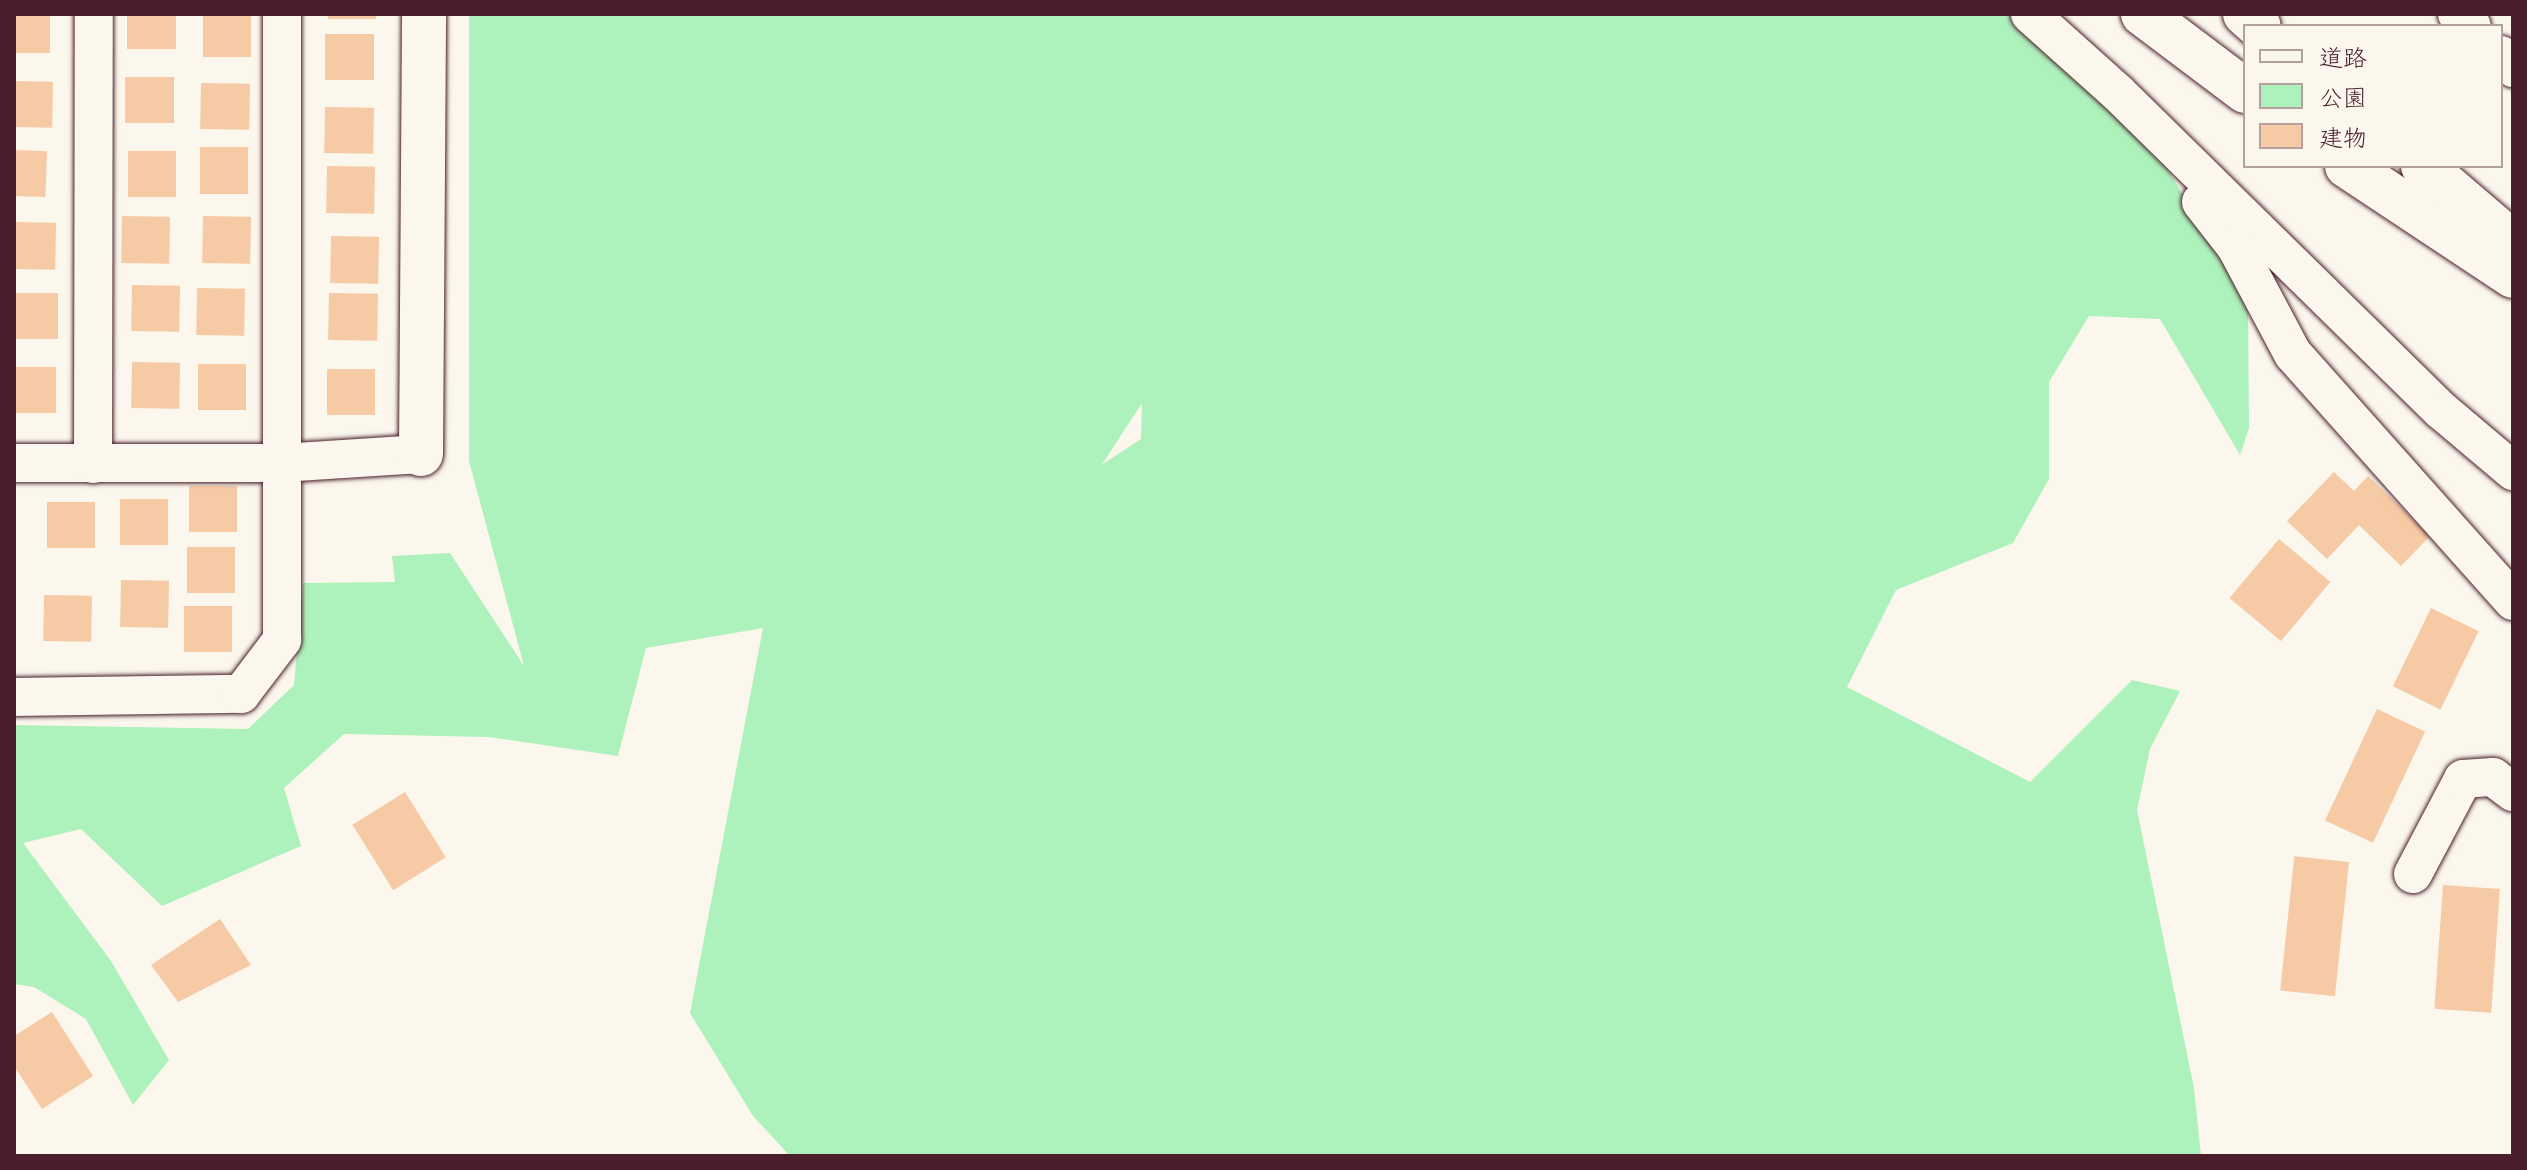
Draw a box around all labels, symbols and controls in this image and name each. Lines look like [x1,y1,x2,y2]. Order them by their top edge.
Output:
legend [2243,24,2503,168]
text: 道路 [2319,44,2367,75]
text: 公園 [2319,84,2367,115]
text: 建物 [2319,124,2367,155]

